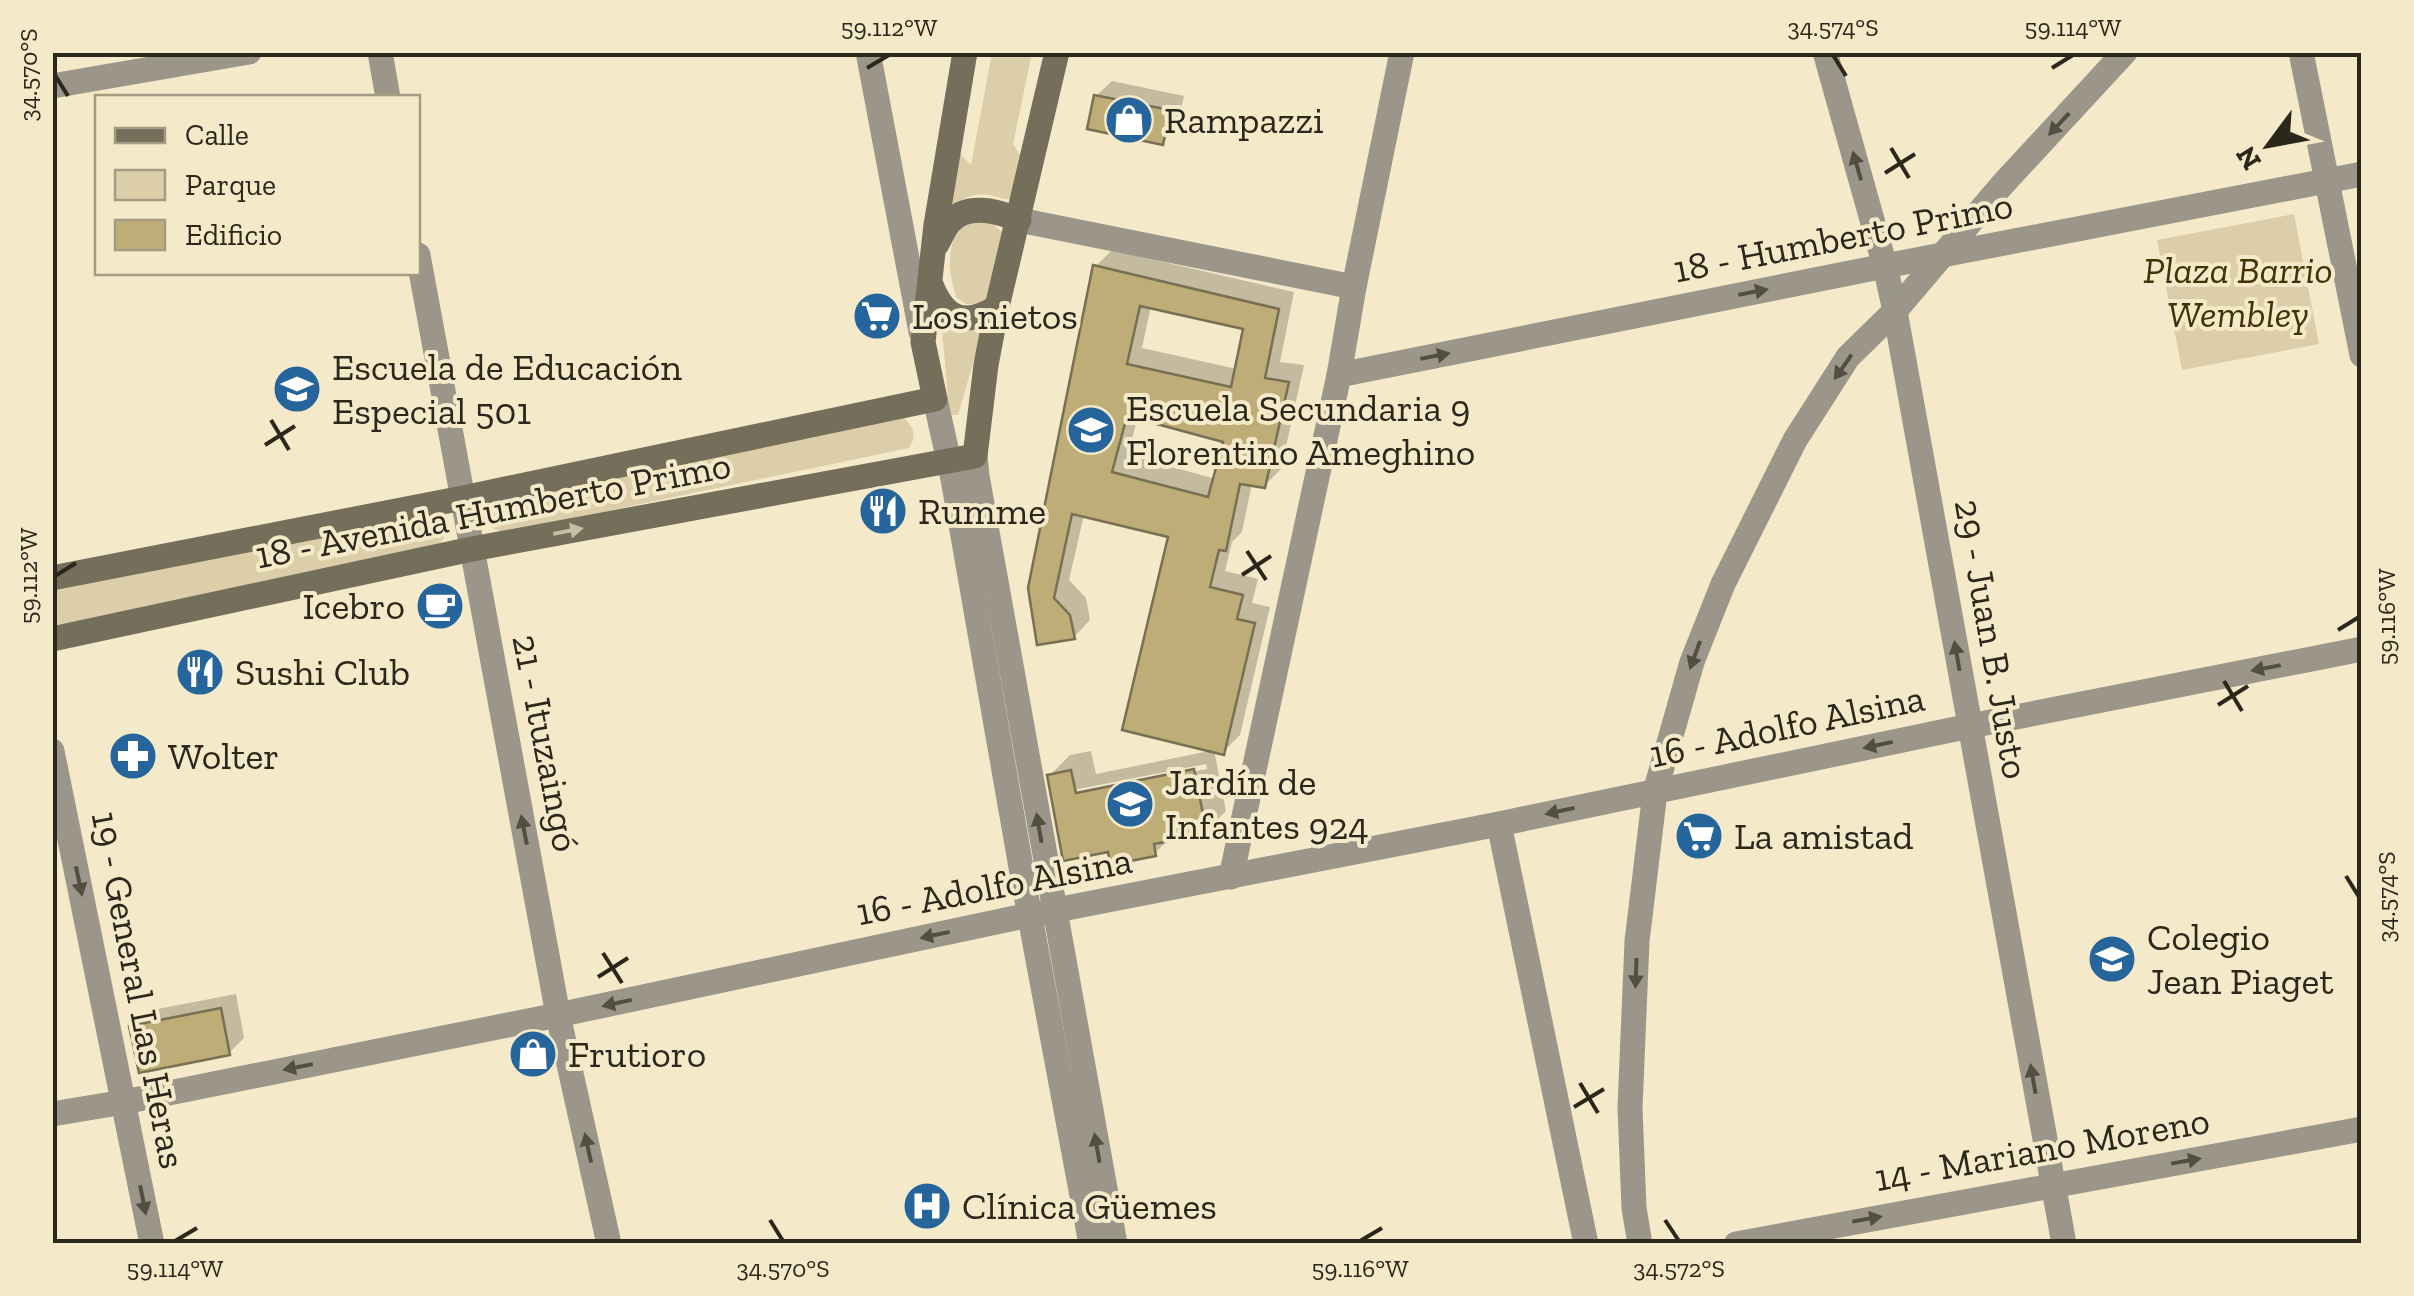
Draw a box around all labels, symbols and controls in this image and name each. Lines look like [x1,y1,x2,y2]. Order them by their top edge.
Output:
text: 59.112°W [841,12,938,42]
text: 34.574°S [1787,12,1879,42]
text: 59.114°W [2025,12,2122,42]
text: 34.570°S [13,28,43,122]
shop icon: Rampazzi [1103,94,1155,146]
legend [95,95,420,275]
north arrow [2219,95,2319,195]
place label: Rampazzi [1164,97,1324,143]
one-way arrow [2048,112,2071,136]
text: Calle [185,117,249,153]
text: N [2229,140,2268,176]
one-way arrow [1849,150,1864,181]
text: Parque [185,167,276,203]
street label: 18 - Humberto Primo [1669,182,2017,292]
text: Edificio [185,217,282,253]
park label: Plaza Barrio Wembley [2143,247,2333,337]
one-way arrow [1738,284,1769,300]
supermarket icon: Los nietos [851,290,903,342]
place label: Los nietos [912,293,1078,339]
place label: Escuela de Educación Especial 501 [332,344,682,434]
one-way arrow [1420,348,1451,364]
one-way arrow [1834,353,1853,380]
school or university icon: Escuela de Educación Especial 501 [271,363,323,415]
place label: Escuela Secundaria 9 Florentino Ameghino [1126,385,1475,475]
school or university icon: Escuela Secundaria 9 Florentino Ameghino [1065,404,1117,456]
street label: 18 - Avenida Humberto Primo [251,441,735,579]
restaurant icon: Rumme [857,485,909,537]
place label: Rumme [918,488,1046,534]
street label: 29 - Juan B. Justo [1945,496,2039,782]
one-way arrow [552,523,584,538]
text: 59.112°W [13,527,43,624]
text: 59.116°W [2371,568,2401,666]
cafe icon: Icebro [414,580,466,632]
place label: Icebro [302,583,405,629]
street label: 21 - Ituzaingó [502,630,590,856]
one-way arrow [1687,640,1702,670]
one-way arrow [1949,640,1965,671]
restaurant icon: Sushi Club [174,646,226,698]
place label: Sushi Club [235,649,410,695]
one-way arrow [2250,661,2281,676]
street label: 16 - Adolfo Alsina [1645,674,1929,778]
pharmacy icon: Wolter [107,730,159,782]
place label: Wolter [168,733,279,779]
one-way arrow [1863,738,1894,753]
place label: Jardín de Infantes 924 [1165,759,1369,849]
school or university icon: Jardín de Infantes 924 [1104,778,1156,830]
one-way arrow [1544,804,1575,820]
street label: 19 - General Las Heras [82,807,196,1173]
supermarket icon: La amistad [1673,810,1725,862]
one-way arrow [1031,812,1046,843]
one-way arrow [516,813,531,845]
place label: La amistad [1734,813,1914,859]
street label: 16 - Adolfo Alsina [852,837,1136,935]
text: 34.574°S [2371,851,2401,943]
one-way arrow [72,866,88,897]
place label: Colegio Jean Piaget [2147,914,2334,1004]
one-way arrow [919,928,950,943]
school or university icon: Colegio Jean Piaget [2086,933,2138,985]
one-way arrow [1627,958,1643,990]
one-way arrow [601,996,632,1011]
shop icon: Frutioro [507,1028,559,1080]
place label: Frutioro [568,1031,706,1077]
one-way arrow [282,1060,313,1076]
one-way arrow [2025,1063,2041,1094]
street label: 14 - Mariano Moreno [1871,1097,2213,1201]
one-way arrow [579,1132,595,1163]
one-way arrow [1089,1132,1105,1163]
one-way arrow [2171,1153,2202,1168]
hospital icon: Clínica Güemes [901,1180,953,1232]
place label: Clínica Güemes [962,1183,1217,1229]
one-way arrow [136,1184,152,1215]
one-way arrow [1851,1211,1882,1227]
text: 59.114°W [127,1253,224,1283]
text: 34.570°S [736,1253,830,1283]
text: 59.116°W [1311,1253,1409,1283]
text: 34.572°S [1633,1253,1725,1283]

